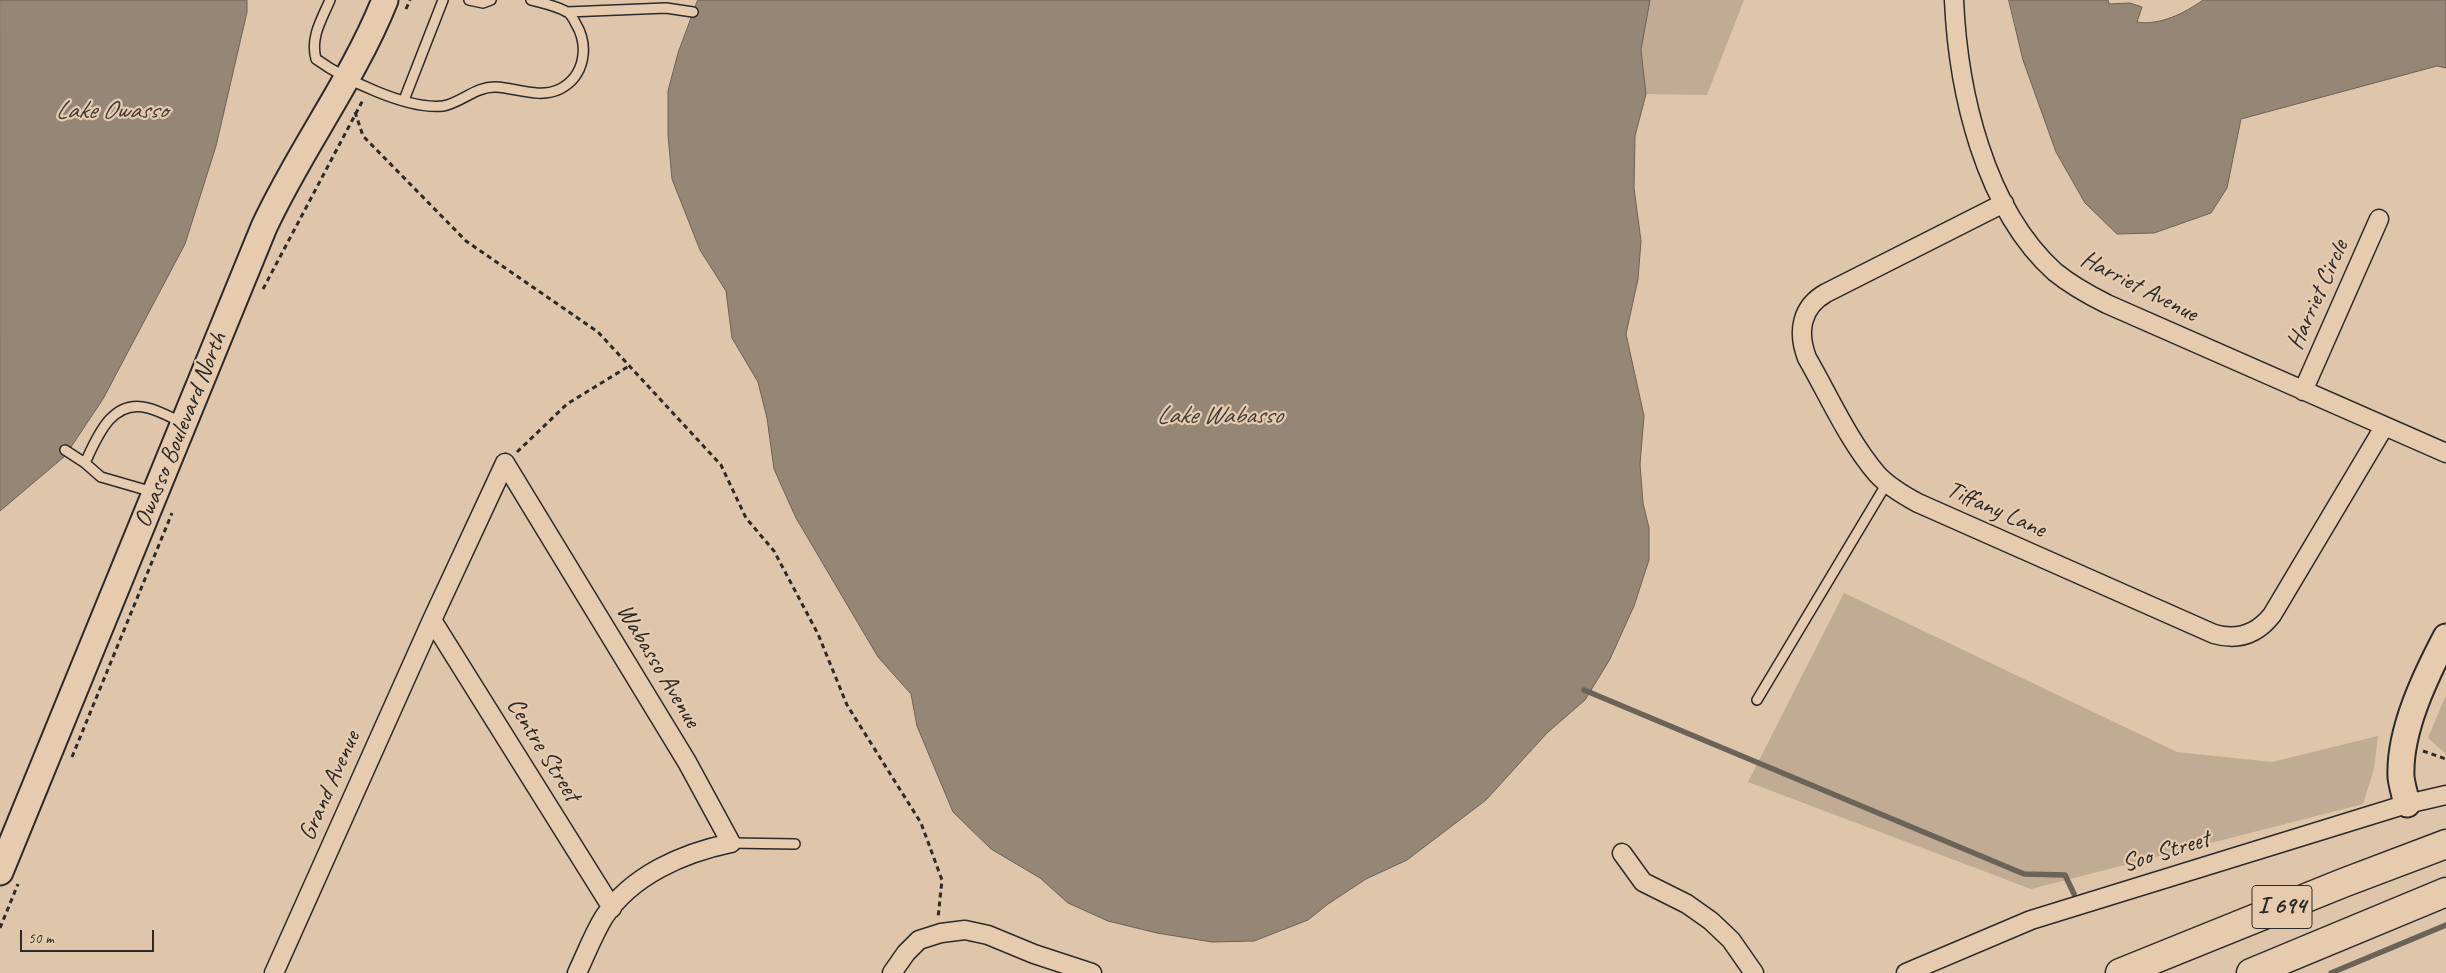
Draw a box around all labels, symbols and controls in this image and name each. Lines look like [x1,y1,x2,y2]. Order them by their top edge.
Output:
water label: Lake Owasso [55,95,167,127]
street label: Harriet Circle [2281,236,2355,354]
street label: Harriet Avenue [2075,245,2203,329]
street label: Owasso Boulevard North [128,328,234,532]
water label: Lake Wabasso [1156,400,1282,432]
street label: Tiffany Lane [1942,475,2050,545]
street label: Wabasso Avenue [609,599,707,733]
street label: Centre Street [499,692,587,808]
street label: Grand Avenue [293,727,367,845]
street label: Soo Street [2119,824,2213,880]
road number: I 694 [2252,886,2312,929]
scale bar [22,920,156,952]
text: 50 m [28,929,54,948]

